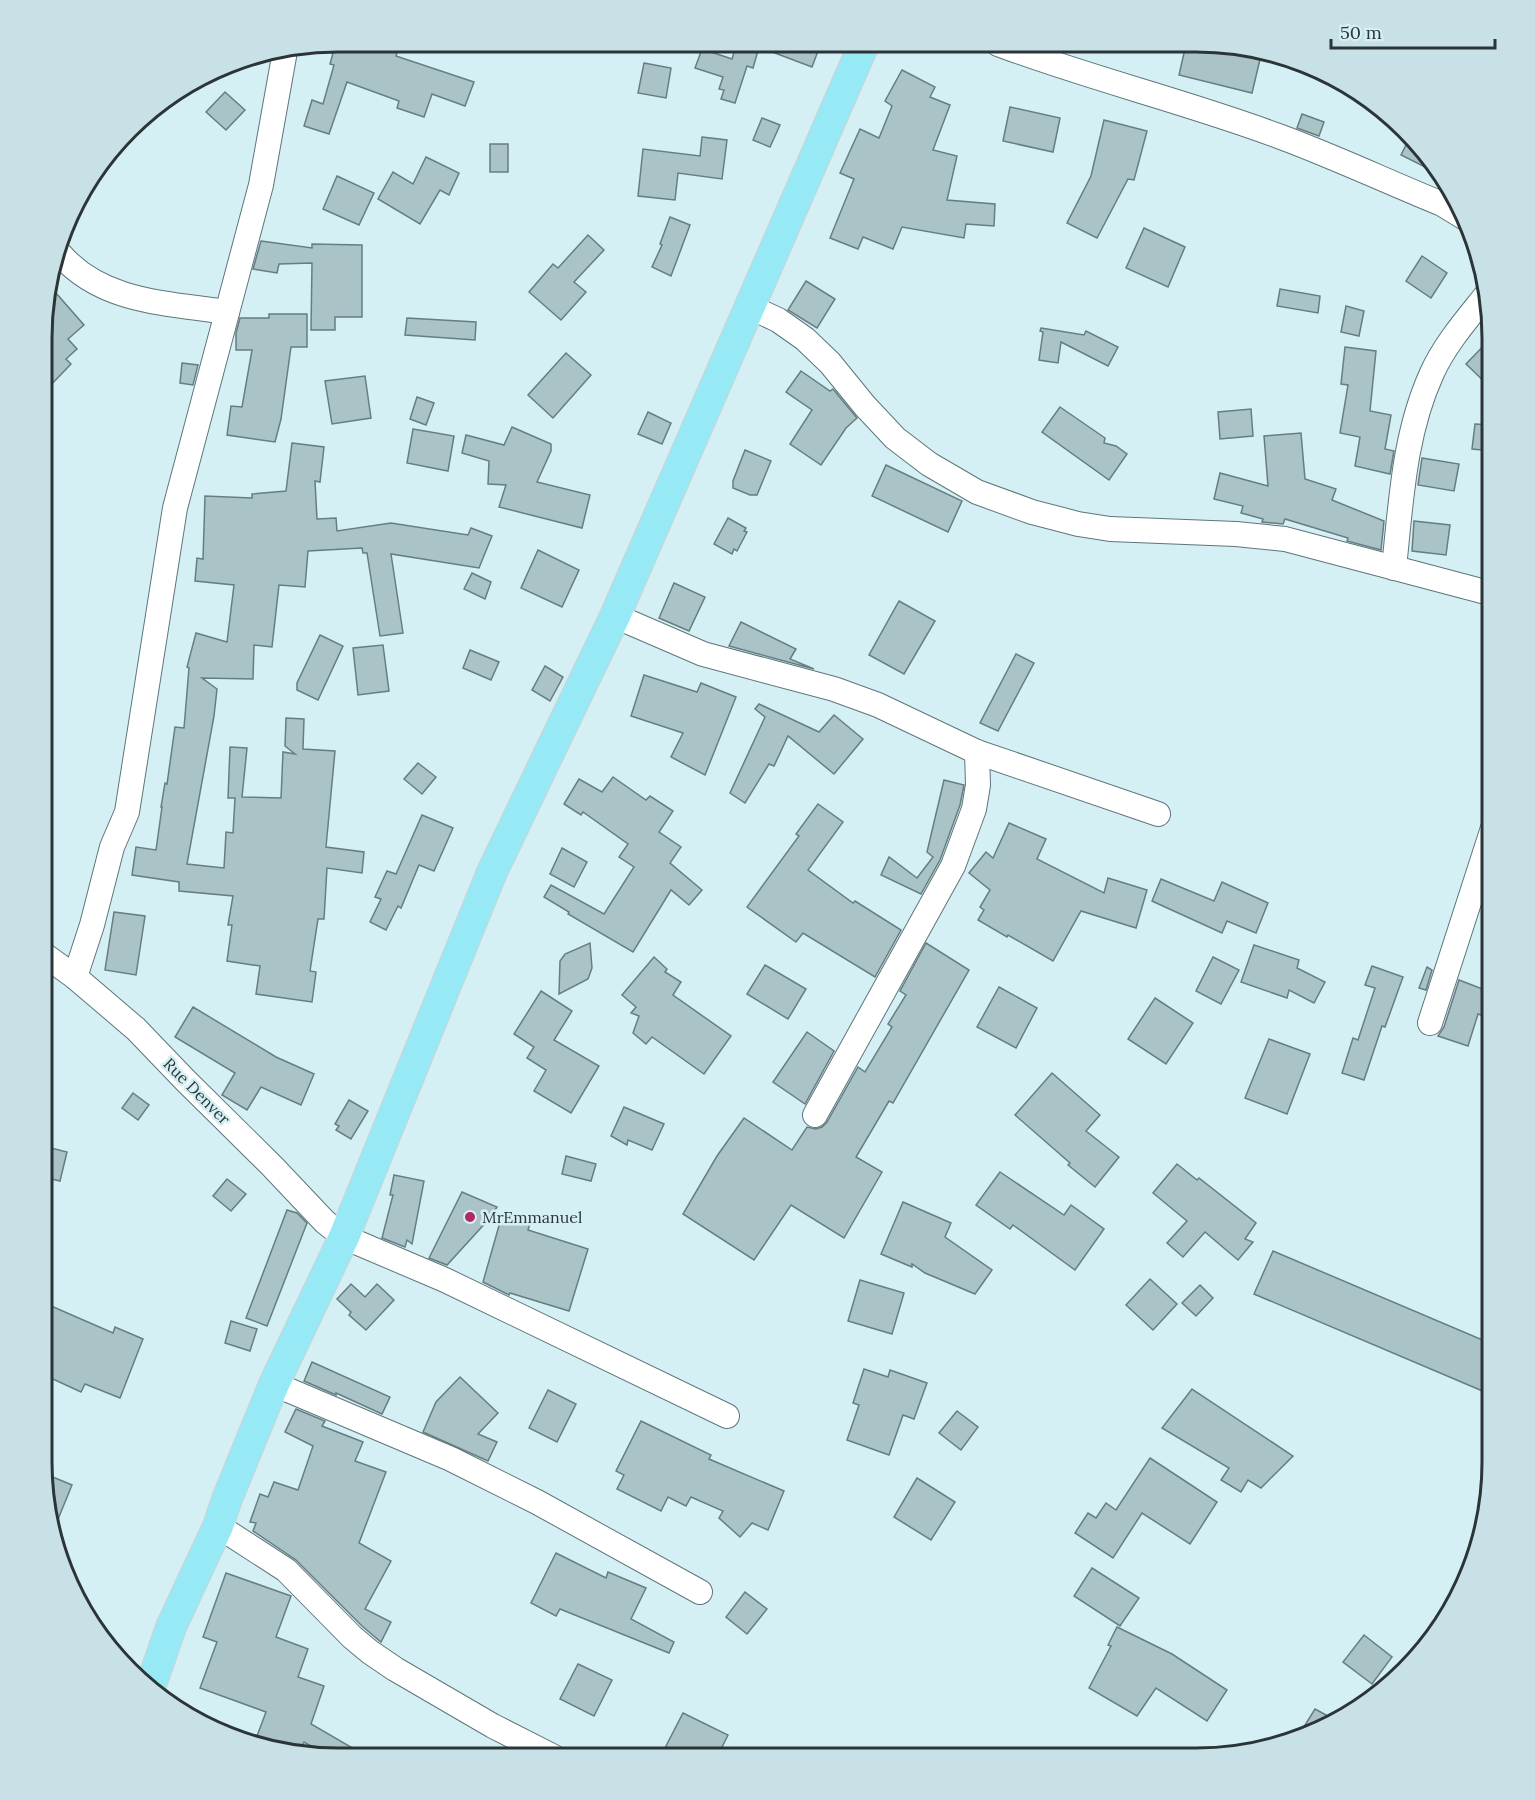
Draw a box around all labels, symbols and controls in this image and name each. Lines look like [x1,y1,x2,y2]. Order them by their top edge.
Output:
scale bar [1331,12,1494,50]
text: 50 m [1340,21,1382,44]
street label: Rue Denver [159,1053,235,1129]
place label: MrEmmanuel [482,1207,582,1227]
marker: MrEmmanuel [463,1210,477,1224]

